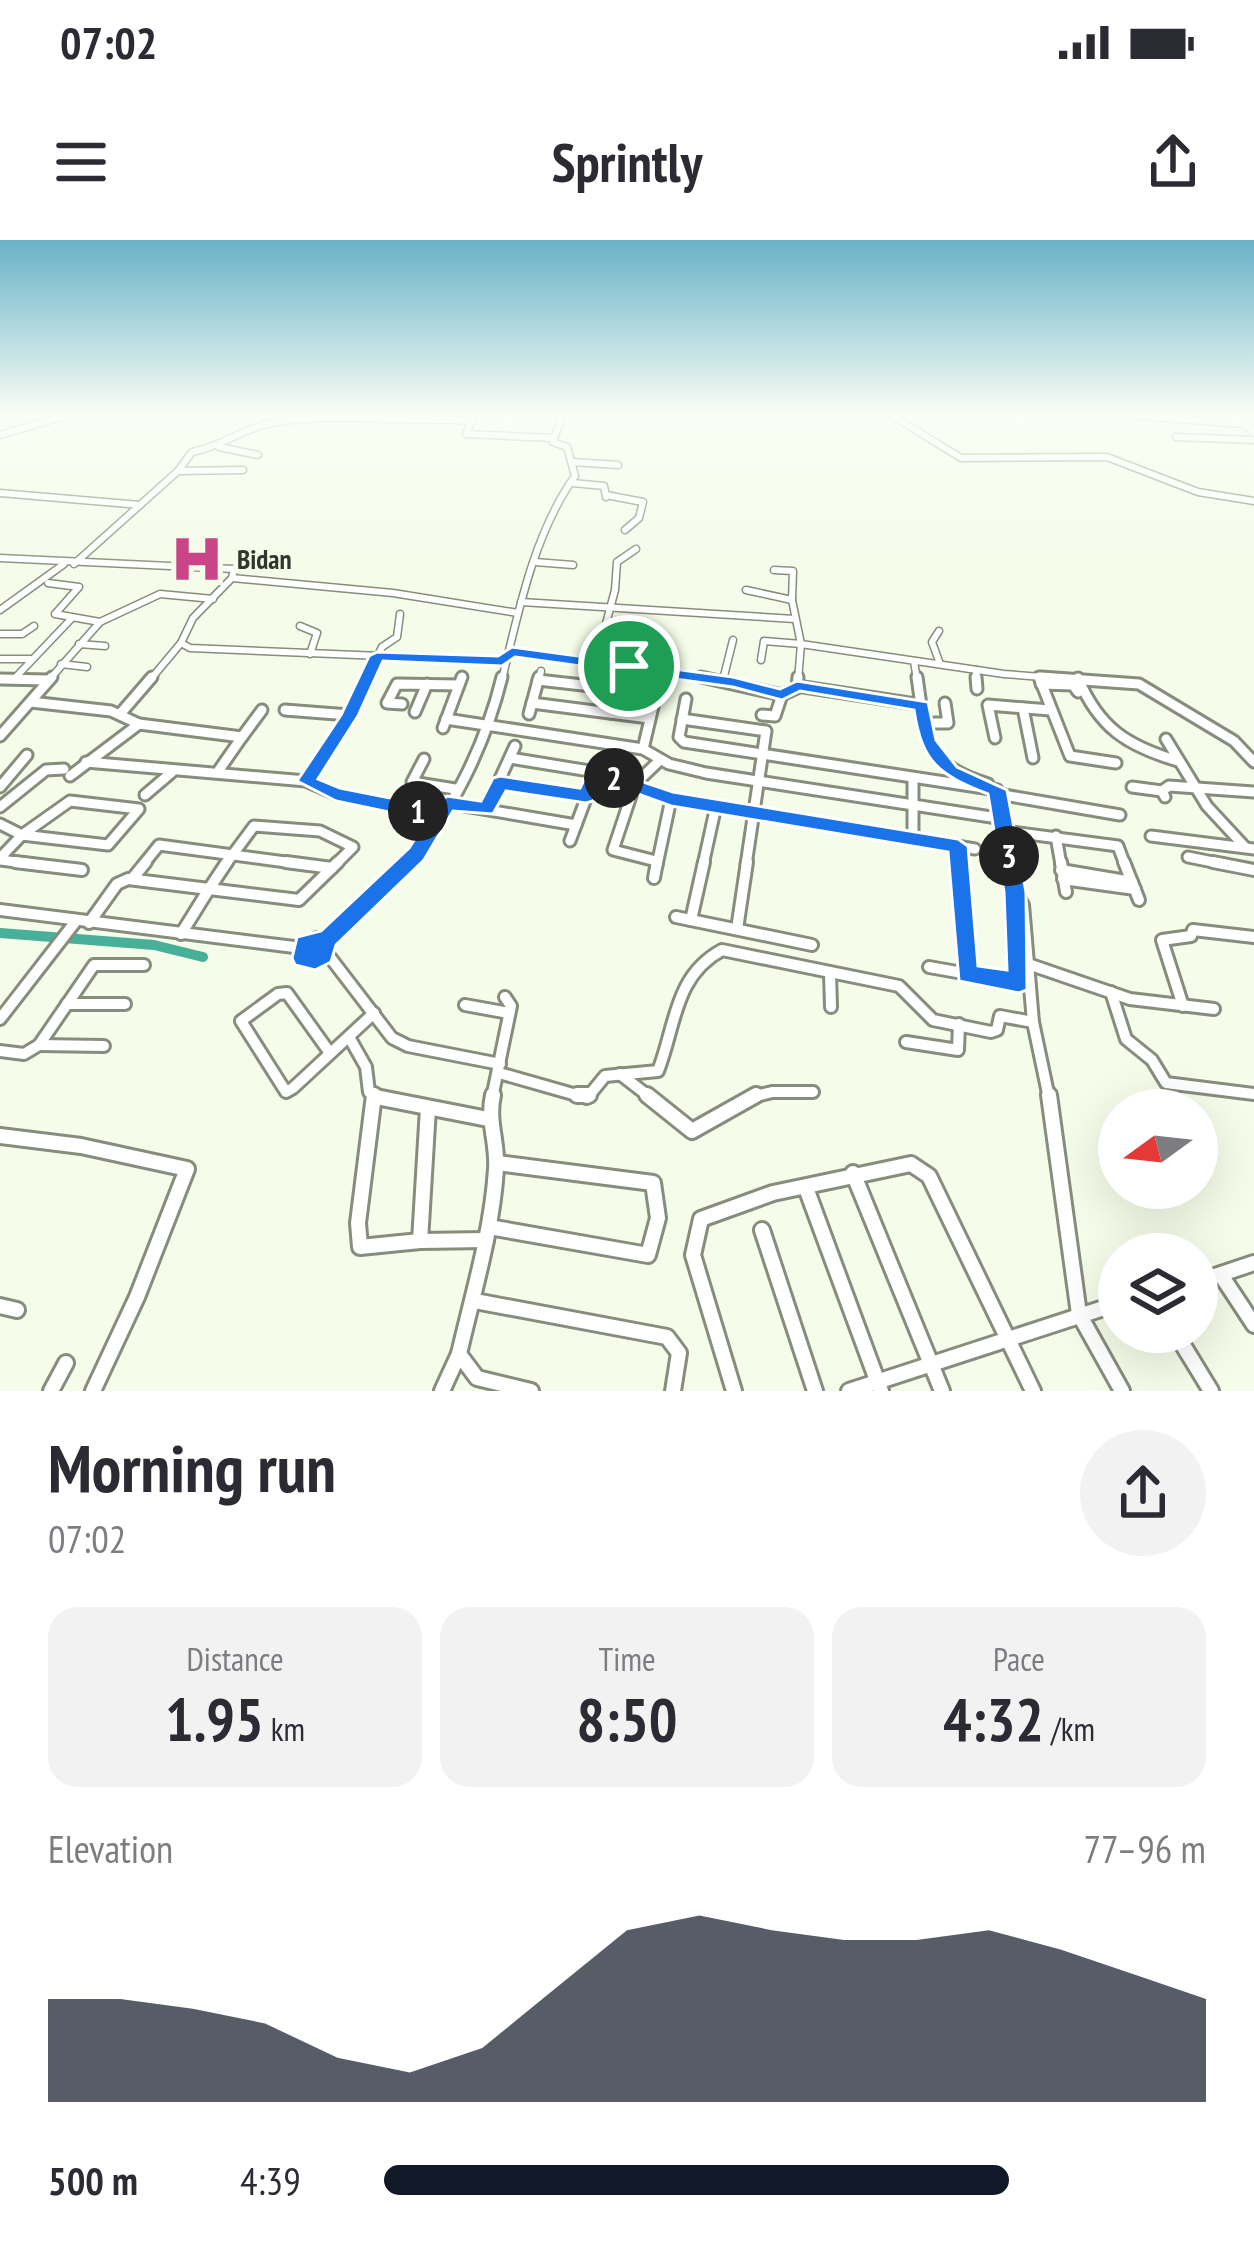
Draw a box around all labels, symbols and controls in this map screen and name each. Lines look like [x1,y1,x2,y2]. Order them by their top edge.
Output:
text: 07:02 [60,13,157,71]
text: Sprintly [552,127,702,197]
icon: menu [48,129,114,195]
icon: share [1140,129,1206,195]
hospital icon: Bidan [168,530,226,588]
place label: Bidan [237,542,292,576]
pin [578,615,680,717]
icon: arrive [596,633,662,699]
pin: 2 [584,748,644,808]
text: 2 [606,756,622,799]
pin: 1 [388,781,448,841]
text: 1 [410,789,426,832]
pin: 3 [979,826,1039,886]
text: 3 [1001,834,1017,877]
north arrow [1098,1089,1218,1209]
map controls [1098,1089,1218,1353]
button: layers [1098,1233,1218,1353]
text: Morning run [48,1425,336,1510]
button: share [1080,1430,1206,1556]
text: 07:02 [48,1513,126,1564]
text: Distance [186,1637,284,1680]
text: Time [598,1637,656,1680]
text: Pace [993,1637,1045,1680]
text: 1.95 [165,1680,264,1758]
text: 8:50 [576,1680,678,1758]
text: 4:32 [943,1680,1044,1758]
text: km [264,1707,305,1750]
text: /km [1044,1707,1095,1750]
text: Elevation [48,1823,173,1874]
text: 77–96 m [1083,1823,1206,1874]
text: 500 m [48,2155,138,2206]
text: 4:39 [240,2155,301,2206]

